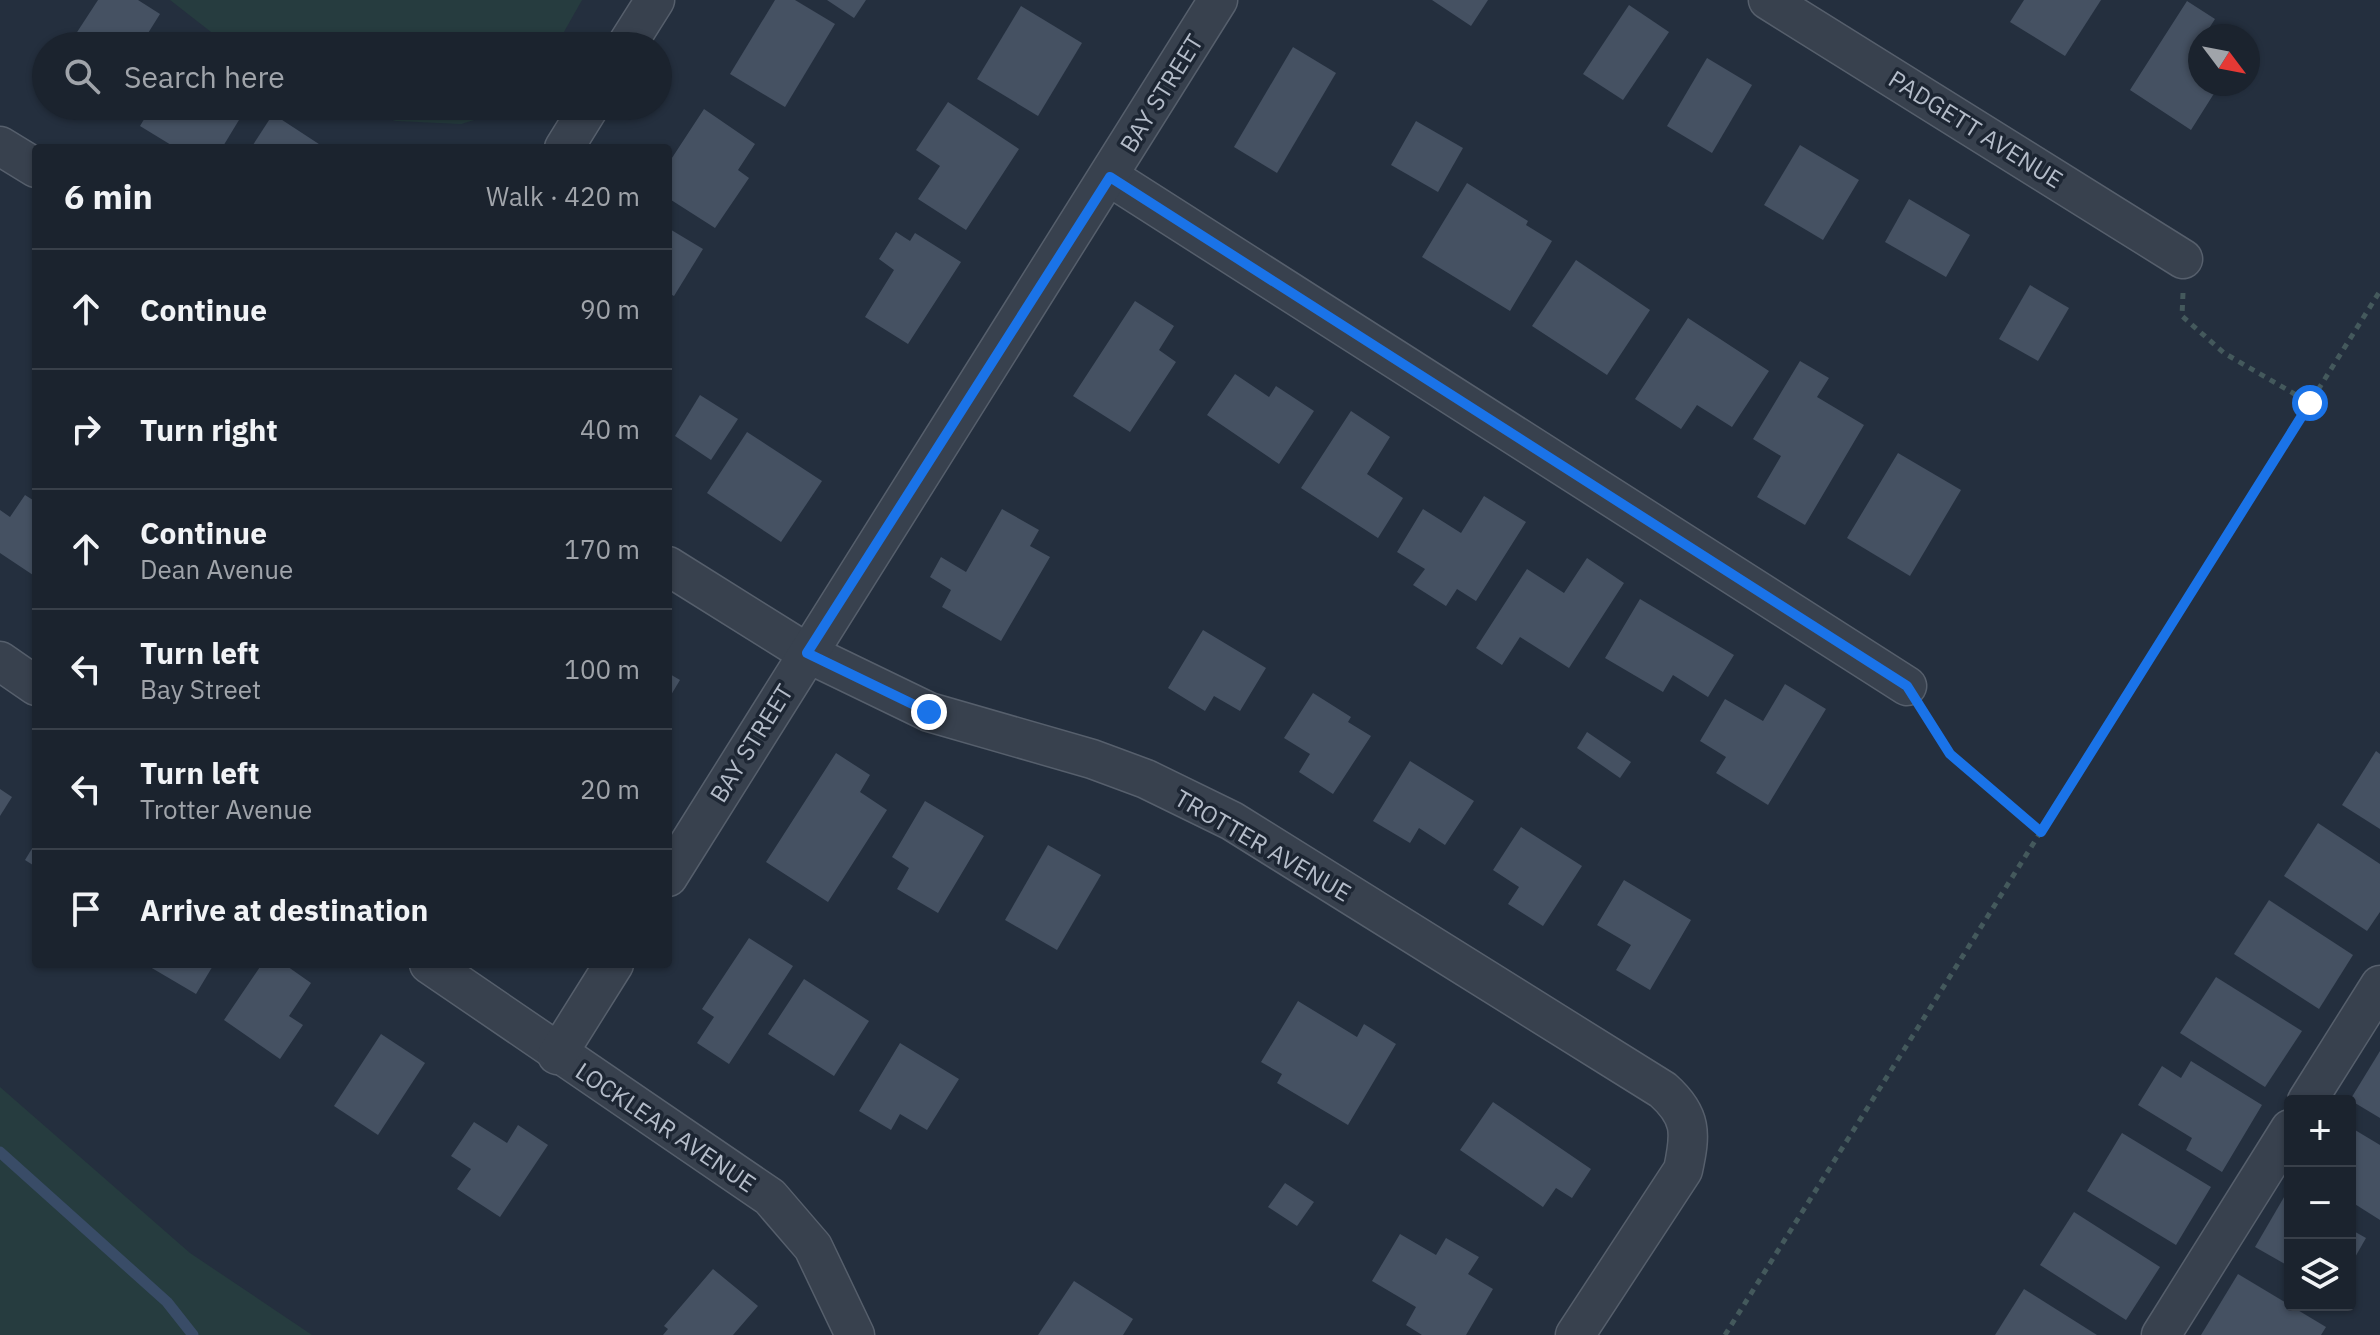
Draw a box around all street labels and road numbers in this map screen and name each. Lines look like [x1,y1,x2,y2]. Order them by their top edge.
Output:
street label: BAY STREET [1112,28,1210,158]
street label: PADGETT AVENUE [1883,63,2069,195]
street label: BAY STREET [702,678,800,808]
street label: TROTTER AVENUE [1169,781,1357,909]
street label: LOCKLEAR AVENUE [570,1055,762,1199]

